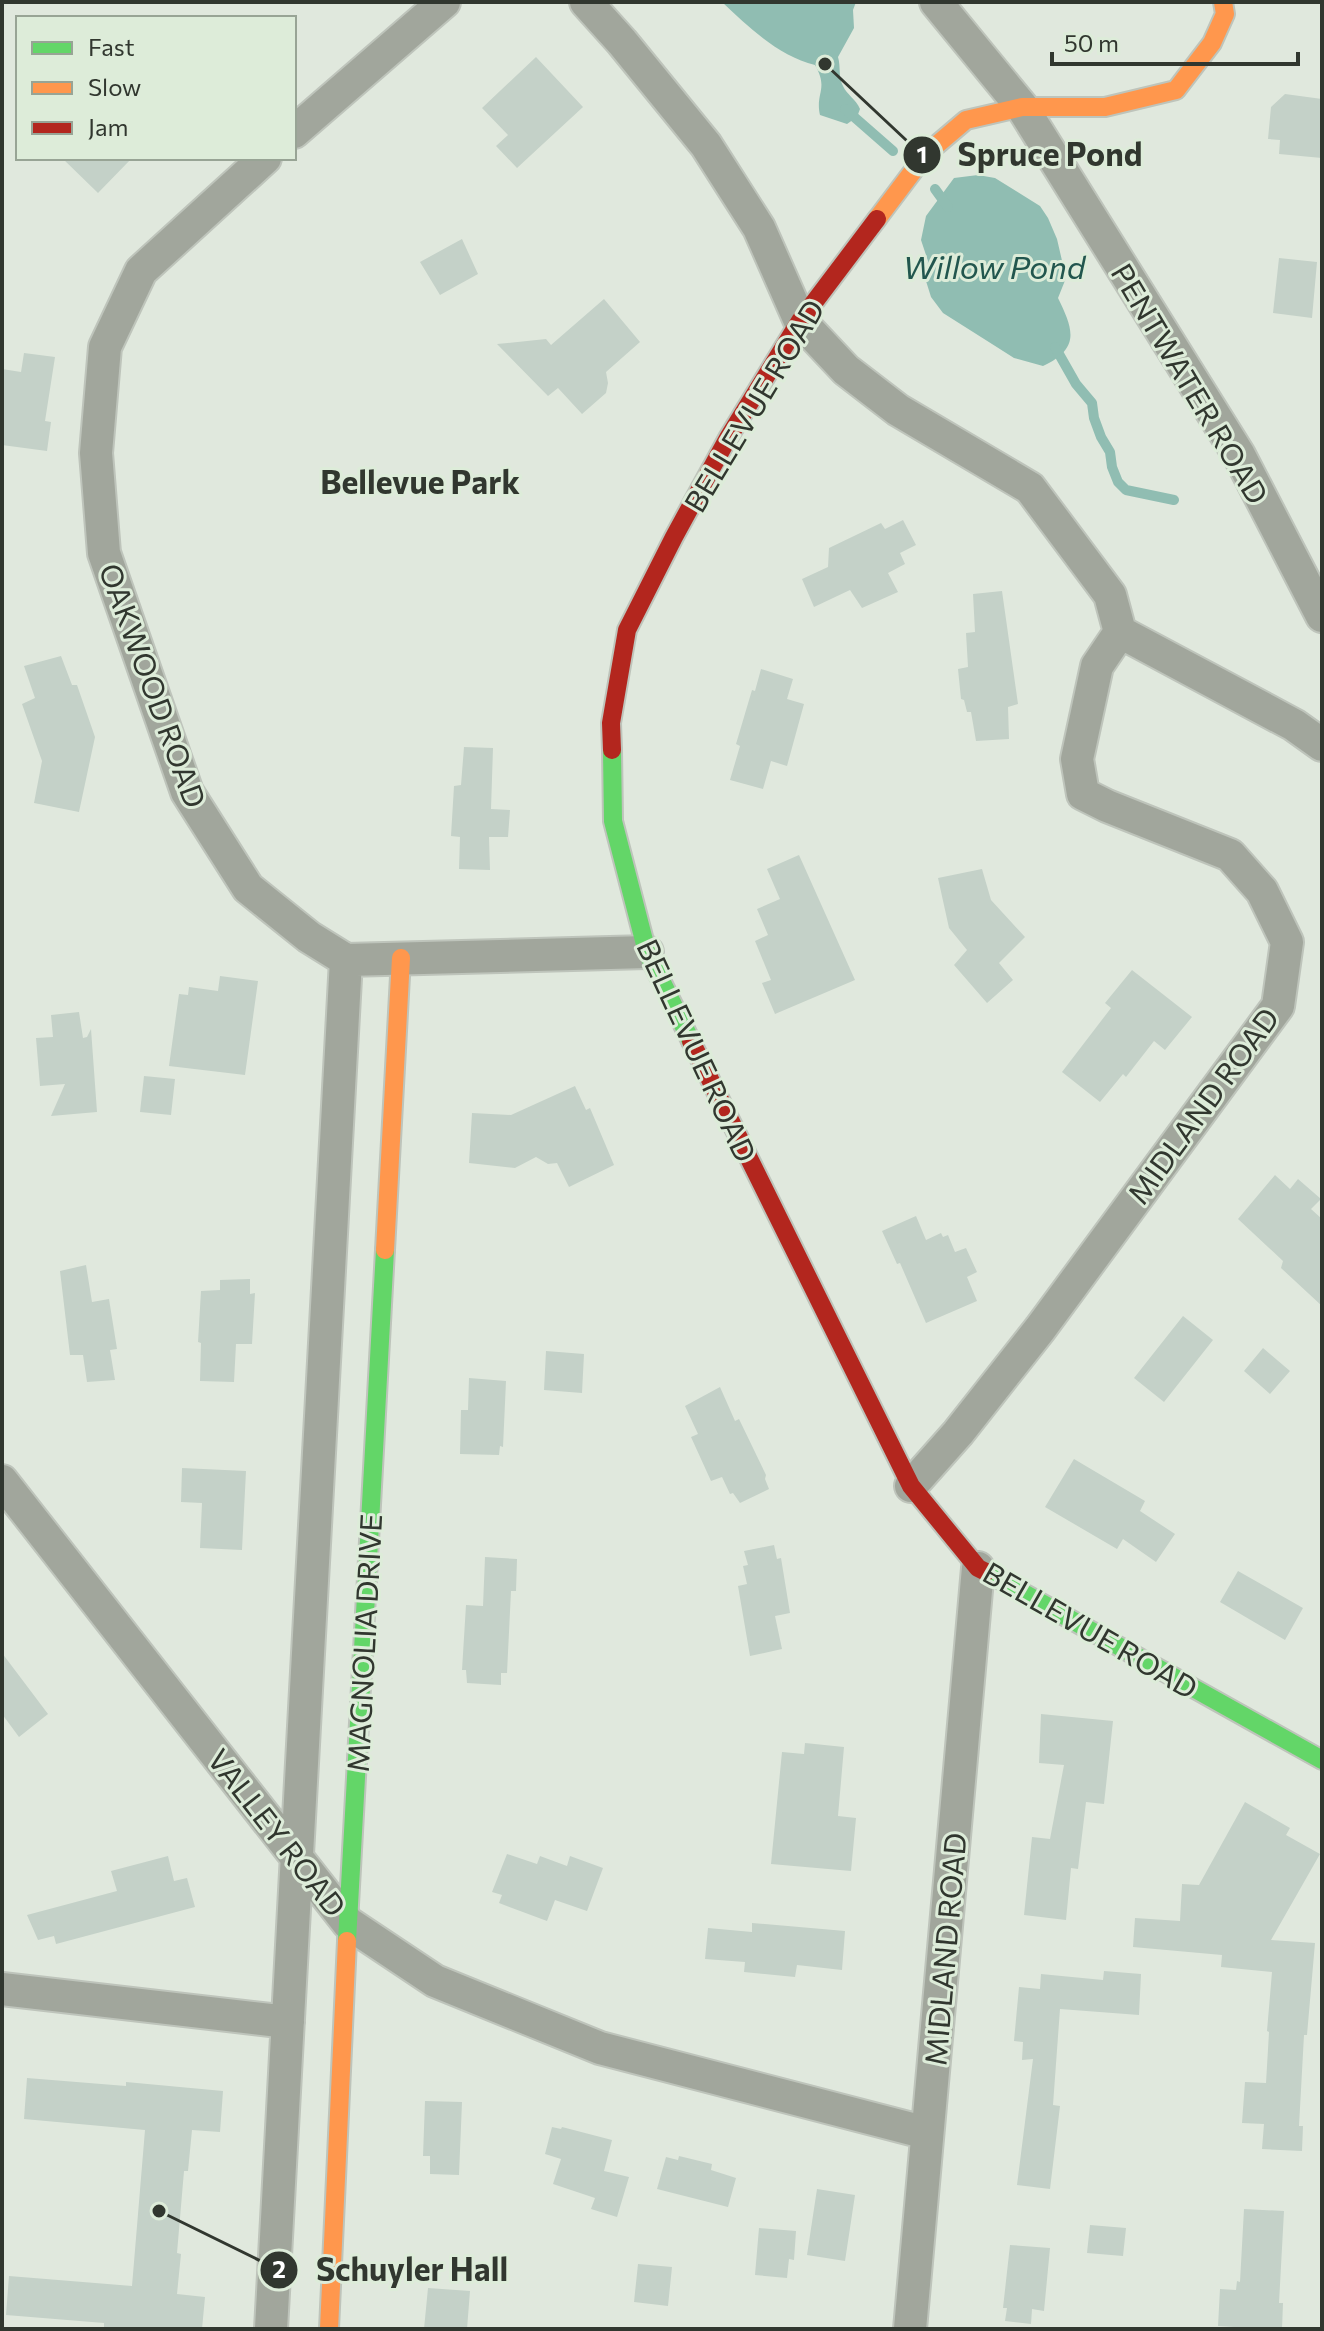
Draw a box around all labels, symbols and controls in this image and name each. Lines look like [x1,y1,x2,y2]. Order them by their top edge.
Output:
legend [16,16,296,160]
scale bar [1052,16,1298,66]
text: 50 m [1064,28,1119,57]
text: Fast [88,32,135,61]
text: Slow [88,72,141,101]
text: Jam [88,112,128,141]
callout: Spruce Pond [902,127,1158,183]
text: Spruce Pond [958,133,1142,173]
text: 1 [917,139,927,168]
water label: Willow Pond [903,246,1087,286]
street label: PENTWATER ROAD [1105,256,1277,510]
street label: BELLEVUE ROAD [675,292,831,518]
district label: Bellevue Park [320,461,520,501]
street label: OAKWOOD ROAD [93,558,215,812]
street label: BELLEVUE ROAD [630,933,766,1167]
street label: MIDLAND ROAD [1118,1000,1286,1210]
street label: MAGNOLIA DRIVE [338,1513,388,1773]
street label: BELLEVUE ROAD [977,1553,1205,1705]
street label: VALLEY ROAD [201,1741,355,1923]
street label: MIDLAND ROAD [915,1831,973,2067]
callout: Schuyler Hall [259,2242,524,2298]
text: Schuyler Hall [316,2248,508,2288]
text: 2 [272,2254,286,2283]

